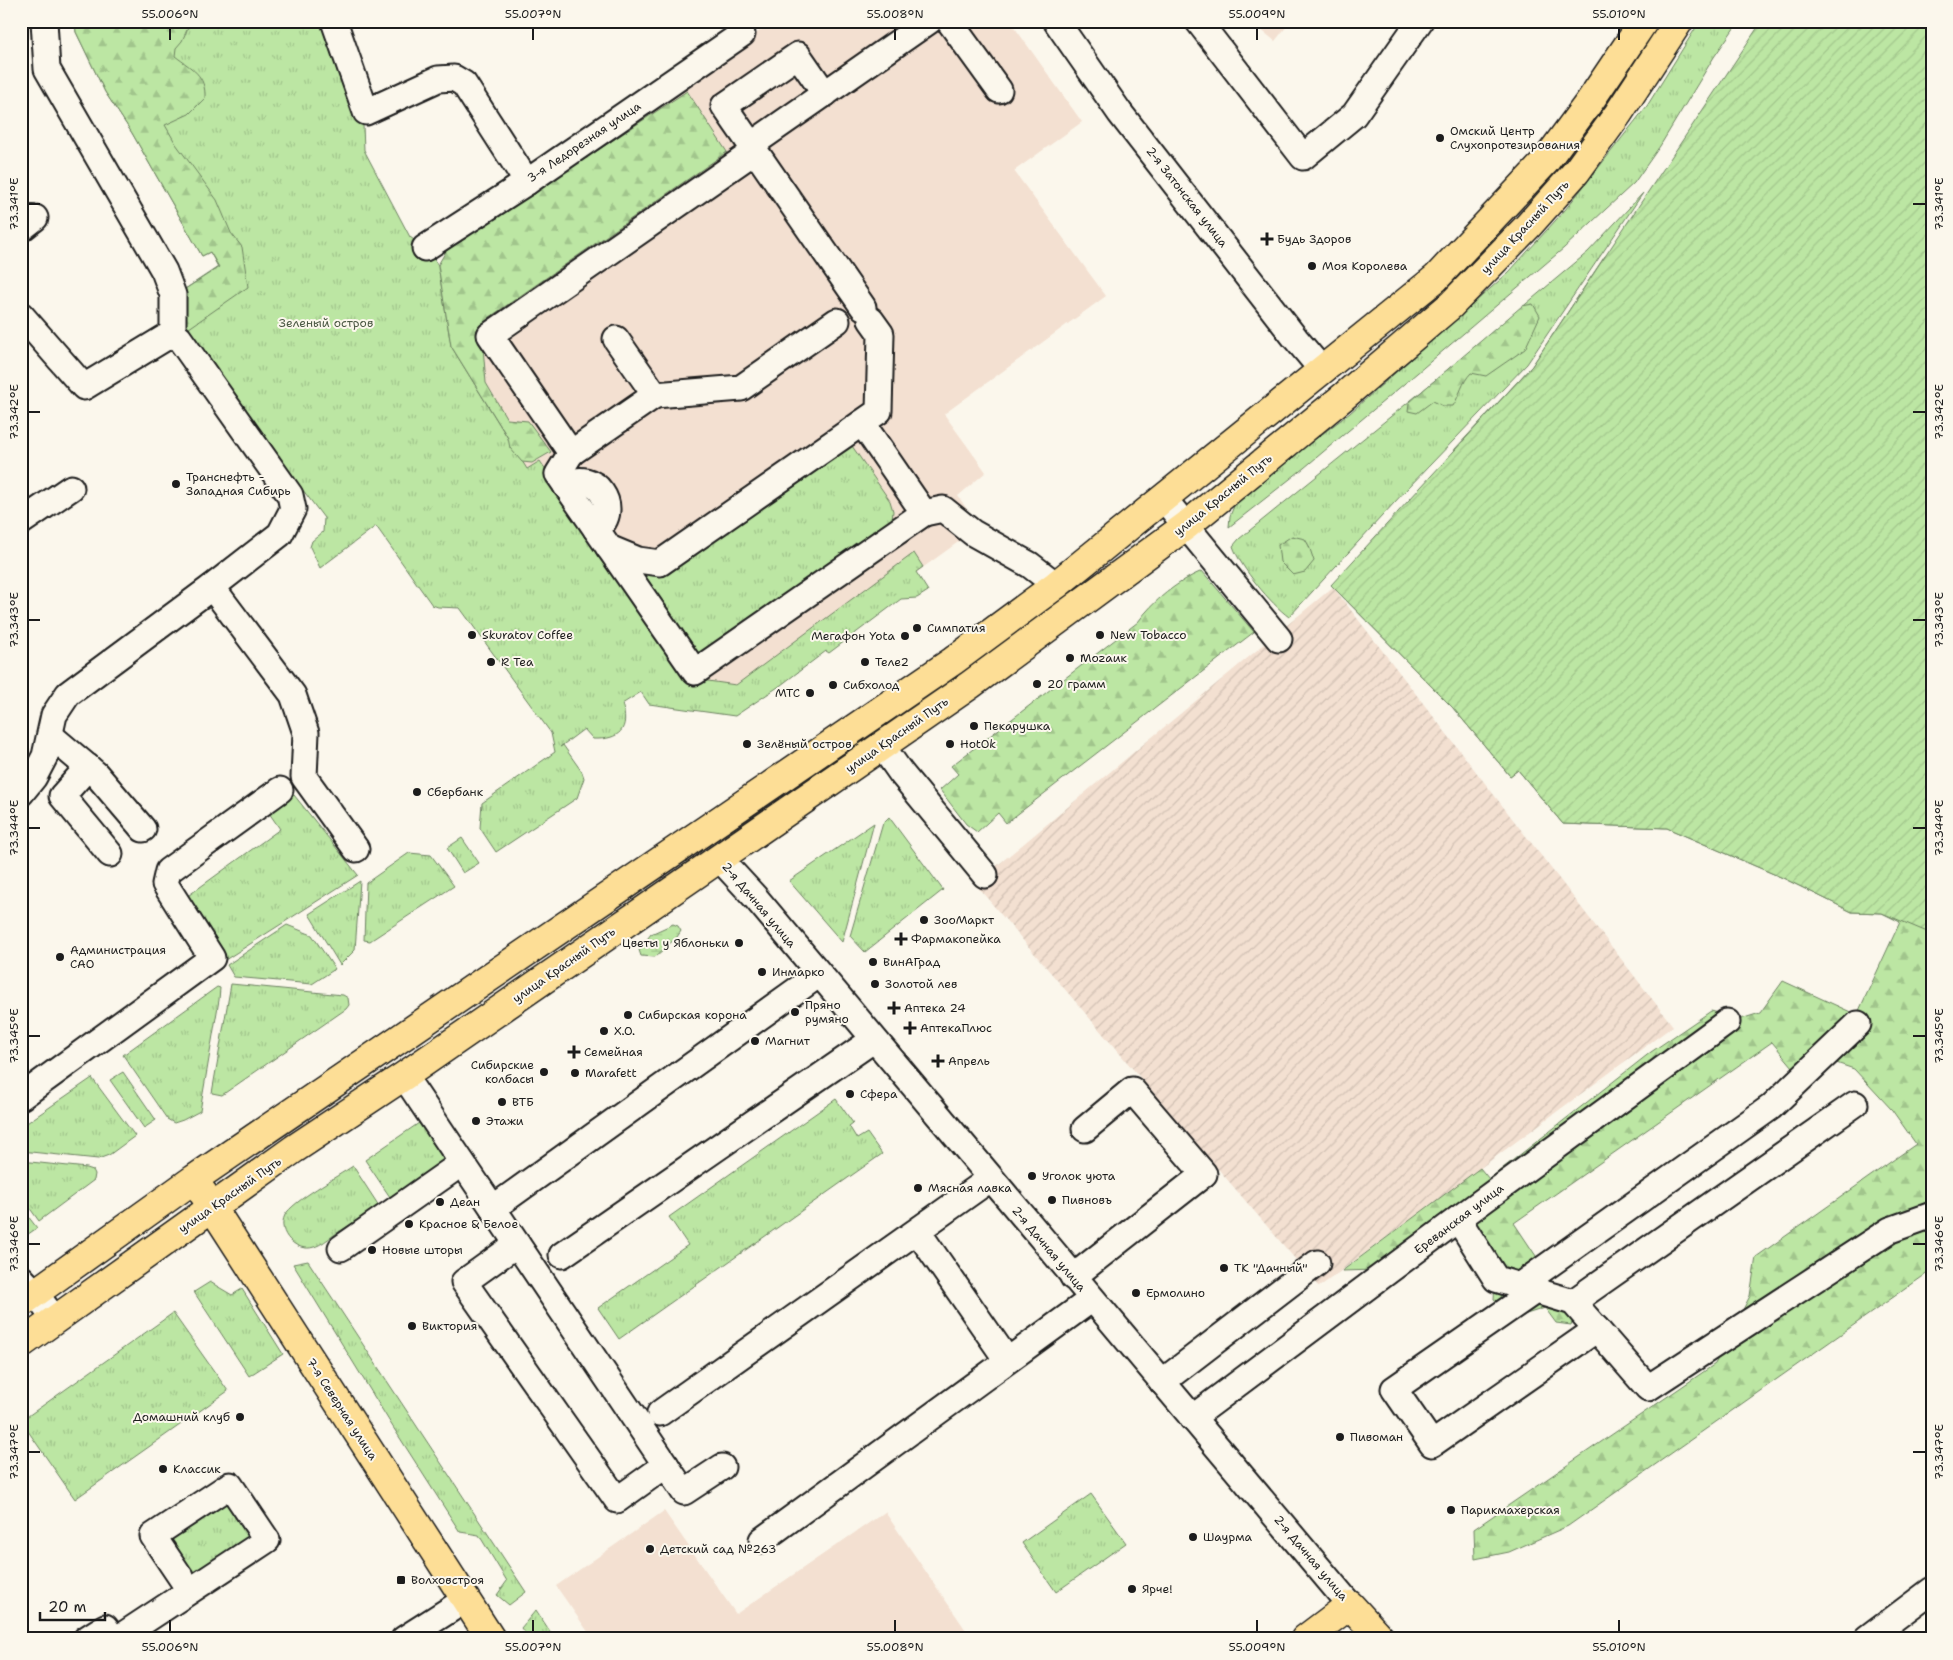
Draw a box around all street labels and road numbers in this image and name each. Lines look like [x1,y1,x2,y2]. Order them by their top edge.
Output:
street label: 3-я Ледорезная улица [524,98,644,186]
street label: 2-я Затонская улица [1143,143,1232,251]
street label: улица Красный Путь [1477,177,1573,277]
street label: улица Красный Путь [1171,450,1275,540]
street label: улица Красный Путь [842,693,952,777]
street label: 2-я Дачная улица [718,859,800,952]
street label: улица Красный Путь [509,923,619,1007]
street label: улица Красный Путь [175,1153,285,1237]
street label: Ереванская улица [1411,1180,1507,1258]
street label: 2-я Дачная улица [1008,1203,1090,1296]
street label: 7-я Северная улица [303,1355,381,1464]
street label: 2-я Дачная улица [1270,1512,1352,1605]

